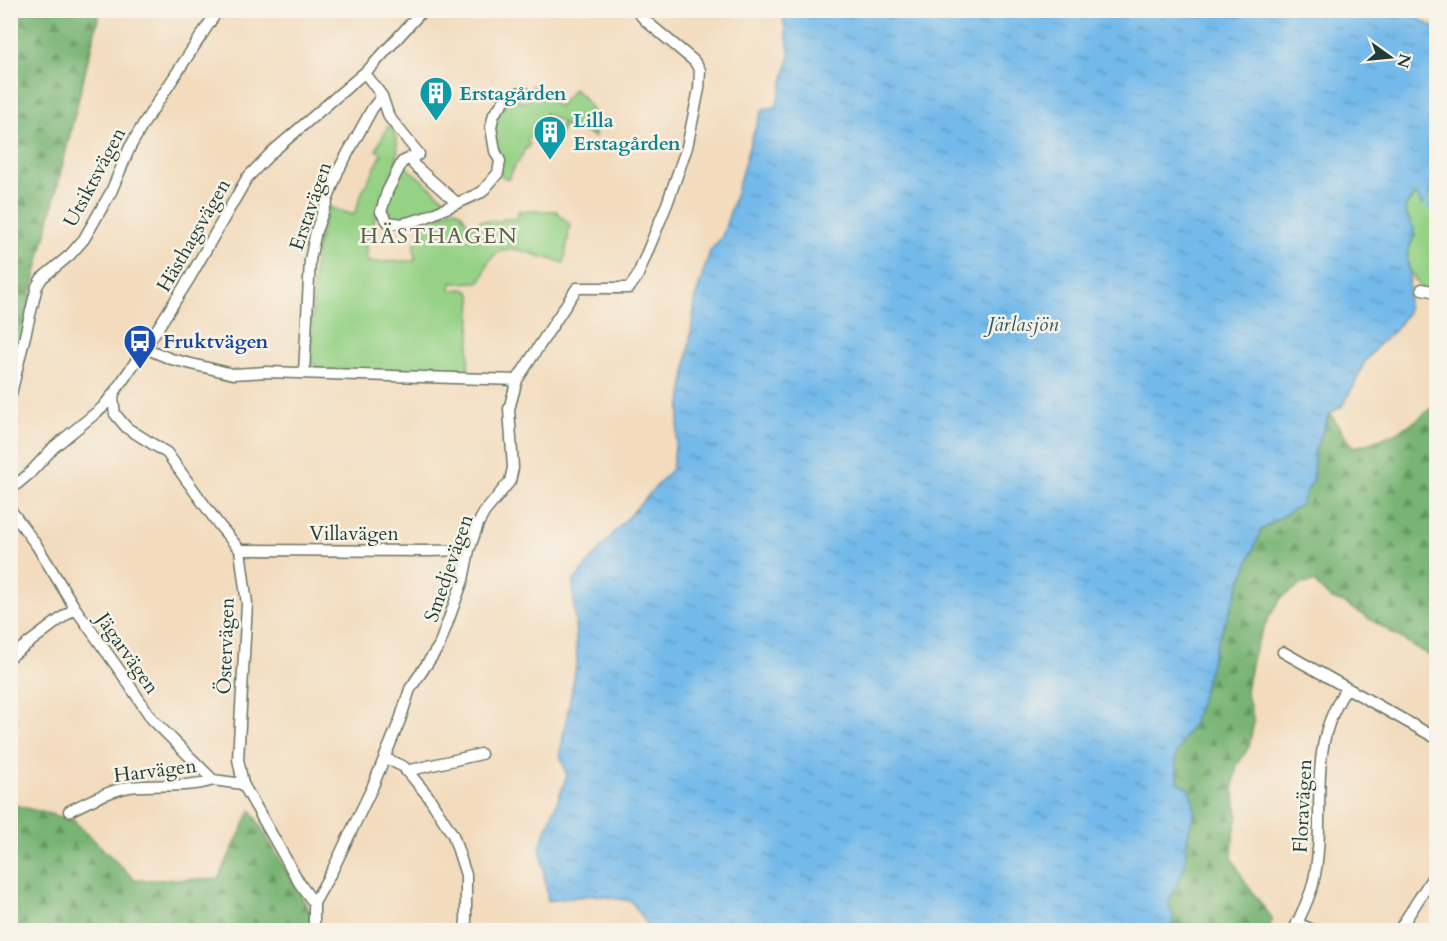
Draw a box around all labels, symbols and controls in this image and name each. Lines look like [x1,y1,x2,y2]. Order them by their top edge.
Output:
north arrow [1360,27,1420,87]
text: N [1391,51,1416,70]
building icon: Erstagården [418,75,454,122]
place label: Erstagården [459,80,567,107]
place label: Lilla Erstagården [573,107,681,157]
building icon: Lilla Erstagården [532,114,568,161]
street label: Utsiktsvägen [57,122,132,232]
street label: Erstavägen [283,158,338,254]
street label: Hästhagsvägen [150,173,237,297]
district label: HÄSTHAGEN [360,221,518,251]
water label: Järlasjön [982,310,1059,339]
bus stop icon: Fruktvägen [122,323,158,370]
place label: Fruktvägen [163,328,269,355]
street label: Smedjevägen [417,510,480,625]
street label: Villavägen [309,520,399,547]
street label: Östervägen [210,596,241,695]
street label: Jägarvägen [88,605,166,700]
street label: Harvägen [112,752,199,789]
street label: Floravägen [1287,758,1318,854]

